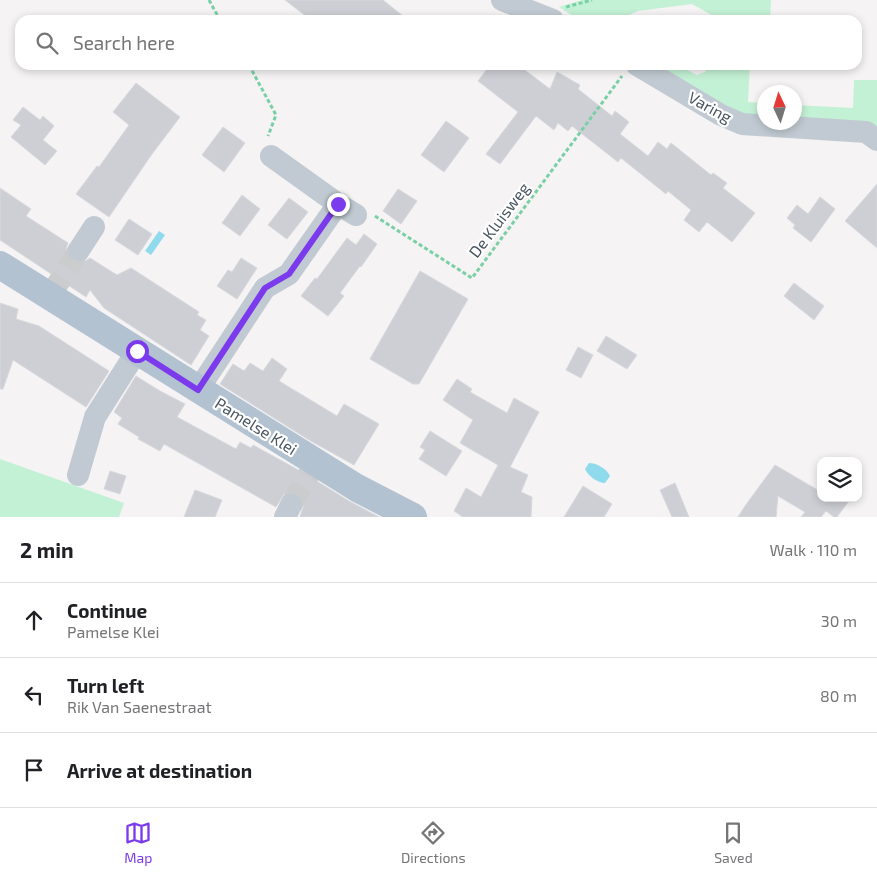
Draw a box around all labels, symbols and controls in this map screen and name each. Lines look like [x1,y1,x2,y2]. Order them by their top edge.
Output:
search box [15,15,862,70]
icon: search [33,29,61,57]
text: Search here [73,31,175,54]
north arrow [757,85,802,130]
street label: Varing [685,87,735,126]
street label: De Kluisweg [464,178,533,261]
route end [327,193,350,216]
route start [126,340,149,363]
street label: Pamelse Klei [212,393,301,458]
map controls [817,457,862,502]
button: layers [817,457,862,502]
text: 2 min [20,537,74,562]
text: Walk · 110 m [770,540,857,559]
text: Continue [67,599,147,622]
icon: ahead [20,606,48,634]
text: 30 m [821,611,857,630]
text: Pamelse Klei [67,622,160,641]
text: Turn left [67,674,144,697]
icon: left [20,681,48,709]
text: 80 m [820,686,857,705]
text: Rik Van Saenestraat [67,697,212,716]
icon: arrive [20,756,48,784]
text: Arrive at destination [67,759,252,782]
tab: Map [124,819,152,866]
tab: Directions [401,819,466,866]
tab: Saved [714,819,753,866]

